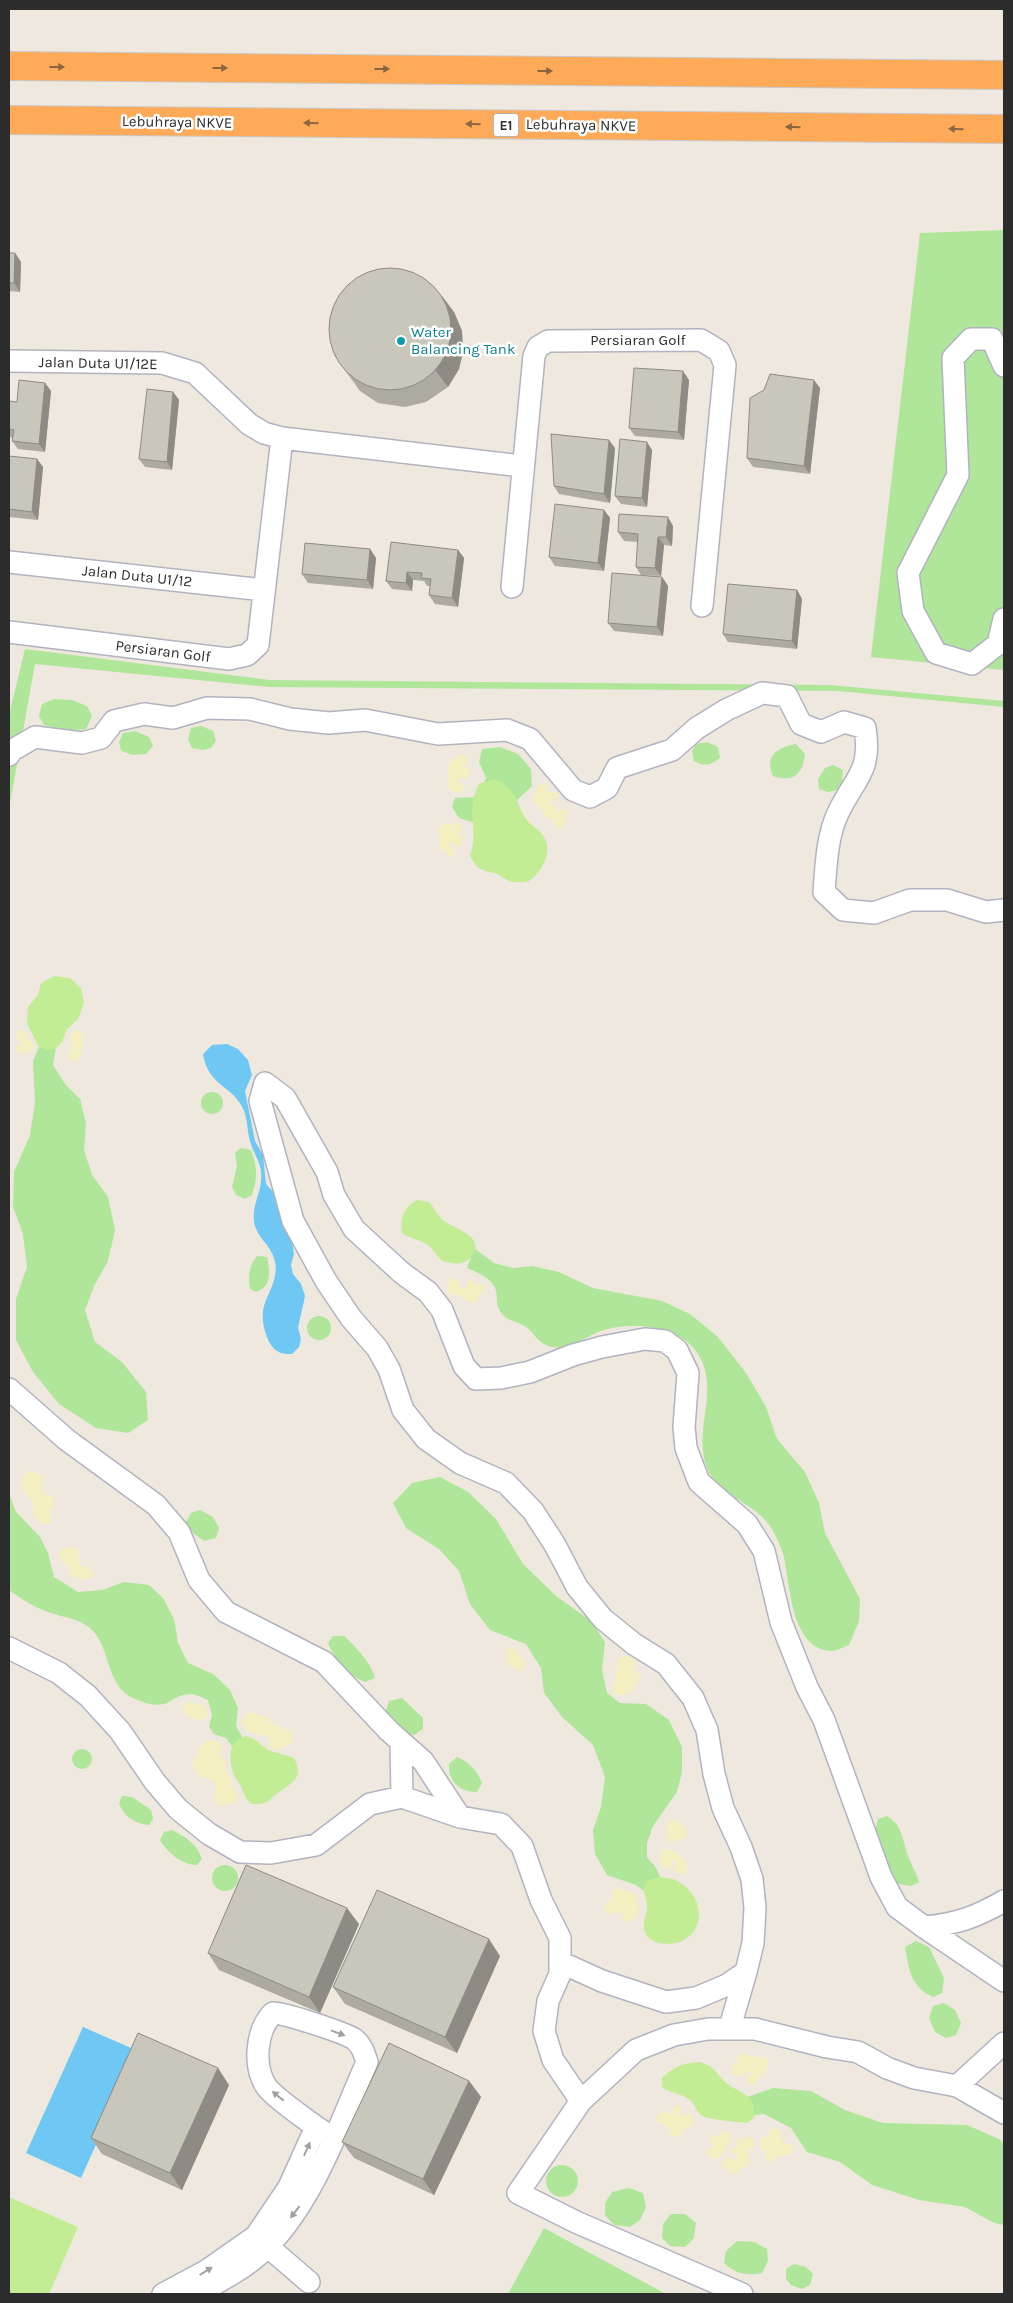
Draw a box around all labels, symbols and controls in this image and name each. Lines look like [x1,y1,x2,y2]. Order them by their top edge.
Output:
one-way arrow [50,63,66,71]
one-way arrow [212,64,228,72]
one-way arrow [375,66,391,74]
one-way arrow [537,67,553,75]
street label: Lebuhraya NKVE [122,112,232,132]
road number: E1 [494,114,518,136]
street label: Lebuhraya NKVE [526,115,636,135]
one-way arrow [302,119,318,127]
one-way arrow [465,120,481,128]
one-way arrow [785,123,801,131]
one-way arrow [947,125,963,133]
place label: Water Balancing Tank [411,323,515,358]
street label: Persiaran Golf [590,331,687,349]
marker: Water Balancing Tank [395,335,407,347]
street label: Jalan Duta U1/12E [38,353,158,373]
street label: Jalan Duta U1/12 [81,561,193,591]
street label: Persiaran Golf [114,636,212,666]
one-way arrow [331,2029,346,2037]
one-way arrow [272,2091,285,2102]
one-way arrow [302,2141,311,2156]
one-way arrow [289,2206,300,2219]
one-way arrow [199,2266,212,2275]

